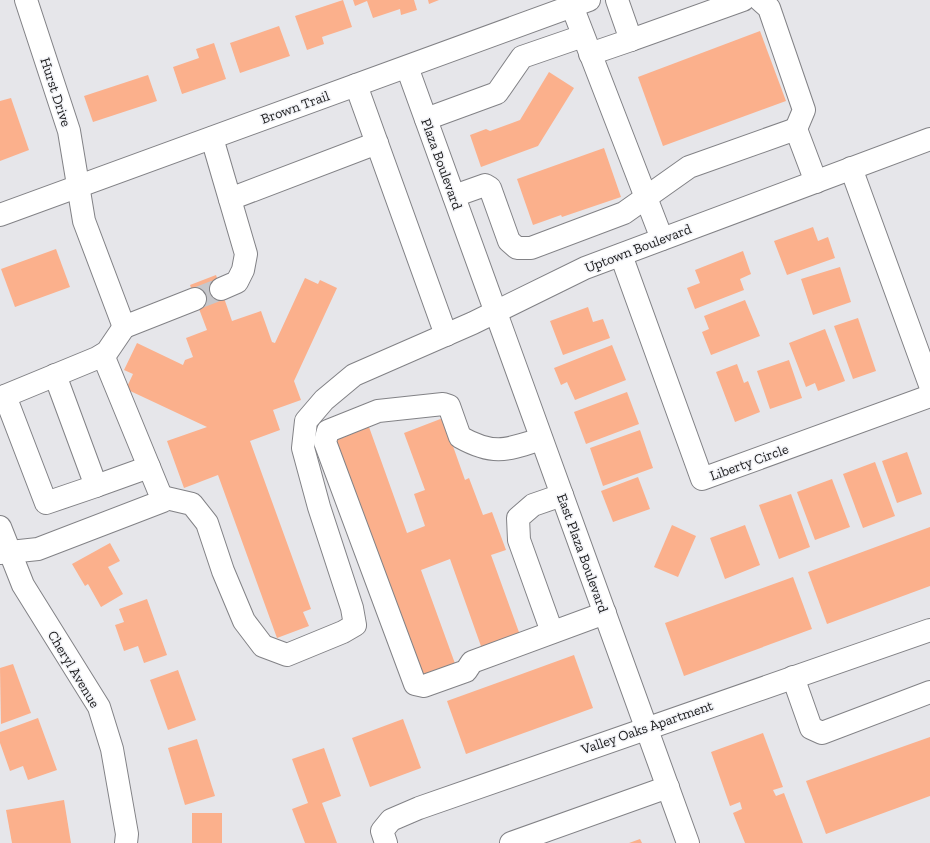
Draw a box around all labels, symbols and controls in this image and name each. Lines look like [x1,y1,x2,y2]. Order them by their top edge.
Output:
street label: Hurst Drive [36,56,75,129]
street label: Brown Trail [259,87,332,128]
street label: Plaza Boulevard [417,116,466,212]
street label: Uptown Boulevard [583,220,694,277]
street label: Liberty Circle [708,440,791,485]
street label: East Plaza Boulevard [553,491,612,615]
street label: Cheryl Avenue [44,628,104,711]
street label: Valley Oaks Apartment [578,697,716,758]

